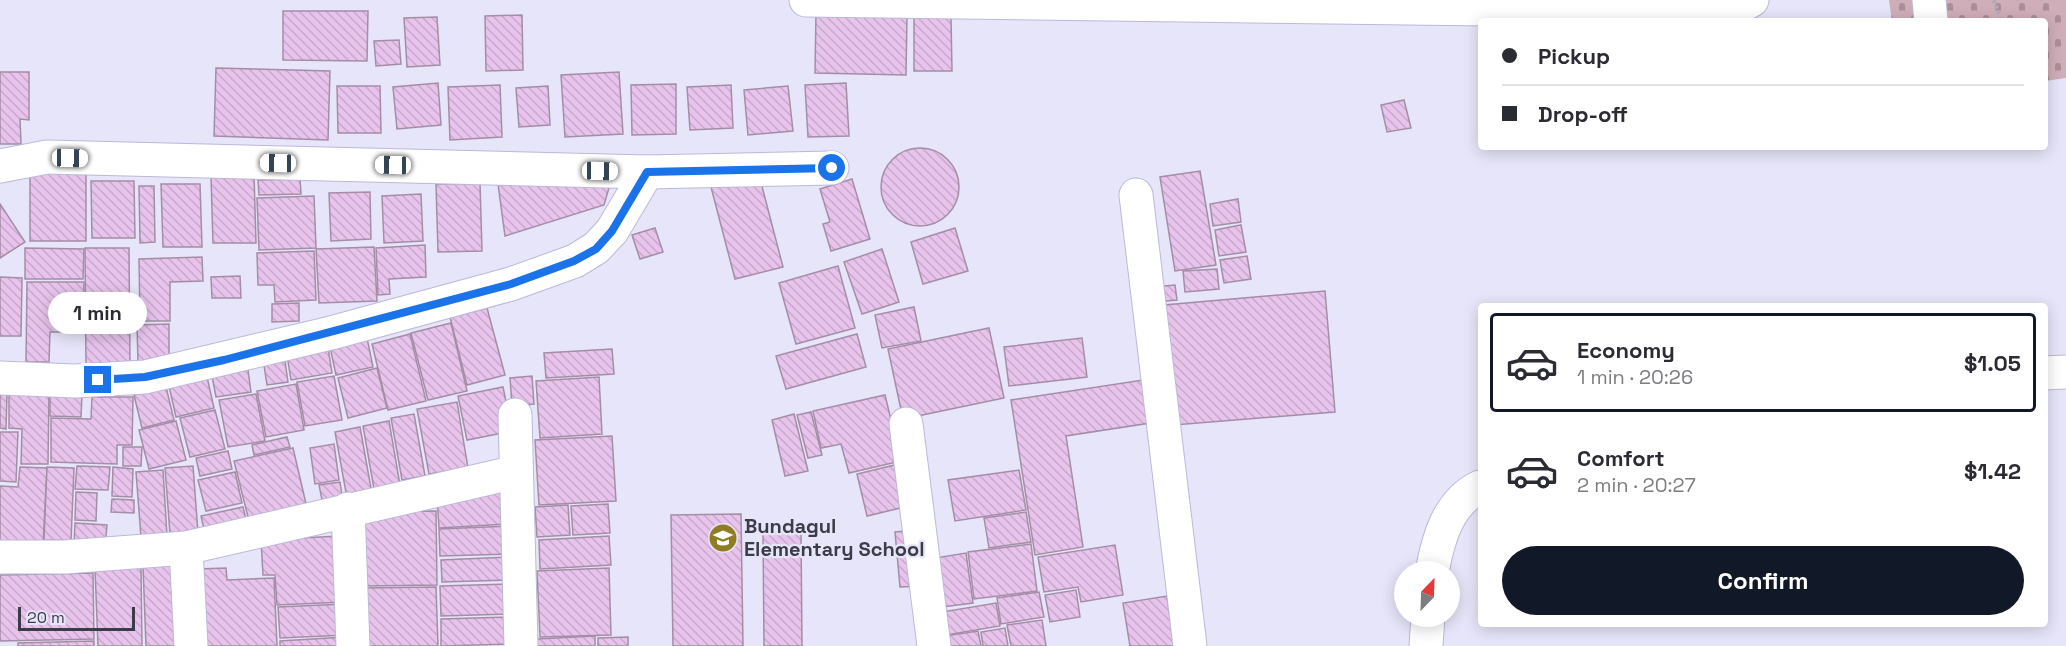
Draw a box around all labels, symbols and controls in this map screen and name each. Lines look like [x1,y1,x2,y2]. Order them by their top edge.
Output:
text: Pickup [1538,42,1610,70]
text: Drop-off [1538,100,1628,128]
car [52,149,88,167]
car [260,154,296,172]
route start [818,154,845,181]
car [375,156,411,174]
car [582,162,618,180]
callout: 1 min [48,293,148,335]
text: 1 min [73,300,122,326]
icon: car [1505,336,1559,390]
text: Economy [1577,336,1675,364]
text: $1.05 [1964,349,2021,377]
text: 1 min · 20:26 [1577,364,1693,390]
route end [84,366,111,393]
icon: car [1505,444,1559,498]
text: Comfort [1577,444,1665,472]
text: $1.42 [1964,457,2021,485]
text: 2 min · 20:27 [1577,472,1696,498]
place label: Bundagul Elementary School [744,513,925,562]
school or university icon: Bundagul Elementary School [707,522,739,554]
button: Confirm [1502,546,2024,615]
north arrow [1394,561,1460,627]
map controls [1394,561,1460,627]
scale bar [18,604,135,632]
text: 20 m [27,607,65,628]

